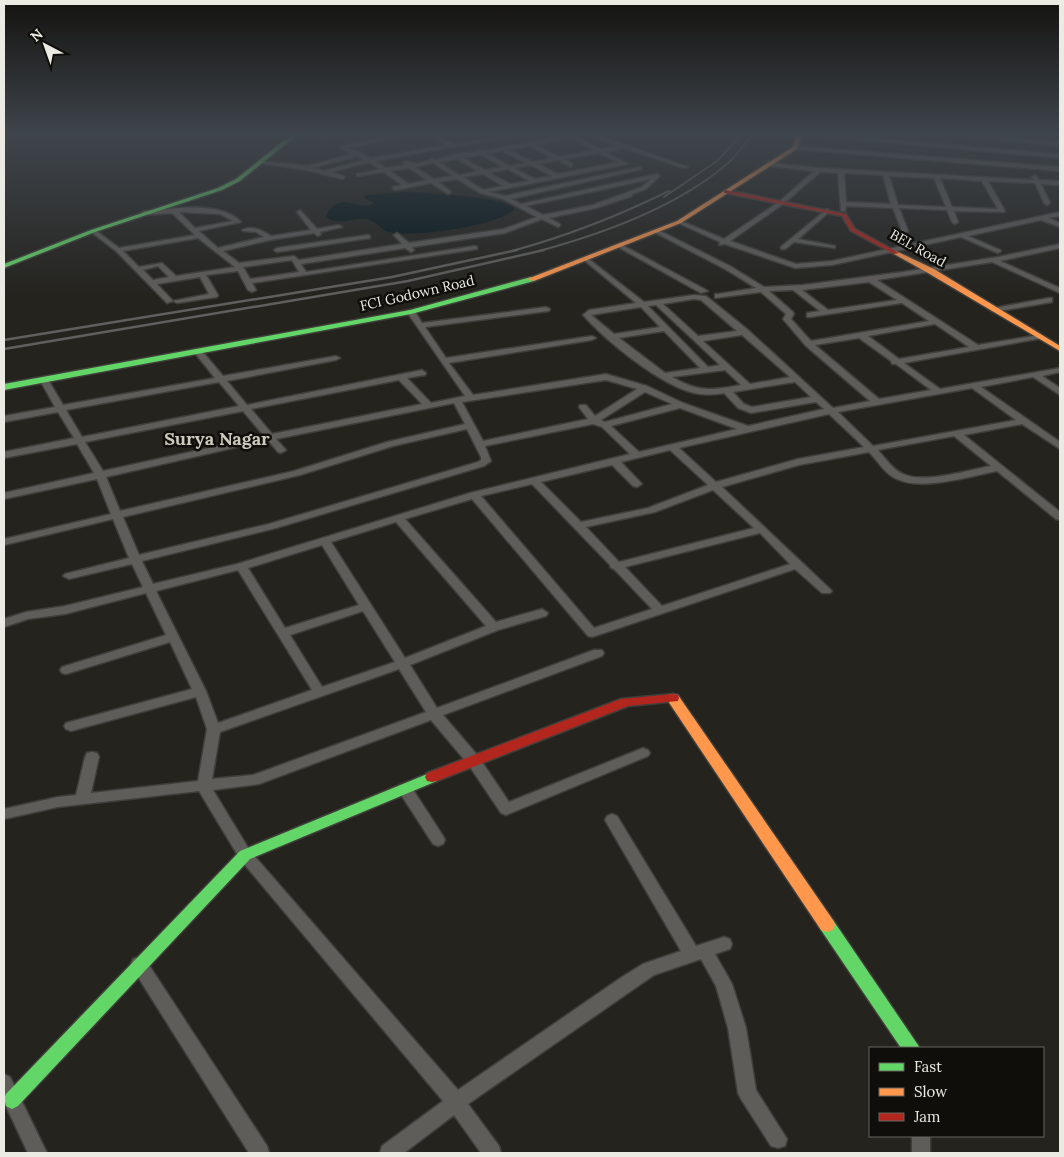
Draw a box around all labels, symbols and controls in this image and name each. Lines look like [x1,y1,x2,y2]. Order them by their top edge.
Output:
north arrow [20,20,70,70]
text: N [26,25,47,46]
street label: BEL Road [887,225,949,271]
street label: FCI Godown Road [358,271,476,315]
district label: Surya Nagar [164,427,270,450]
legend [869,1047,1044,1137]
text: Fast [914,1057,942,1076]
text: Slow [914,1082,947,1101]
text: Jam [913,1107,941,1126]

